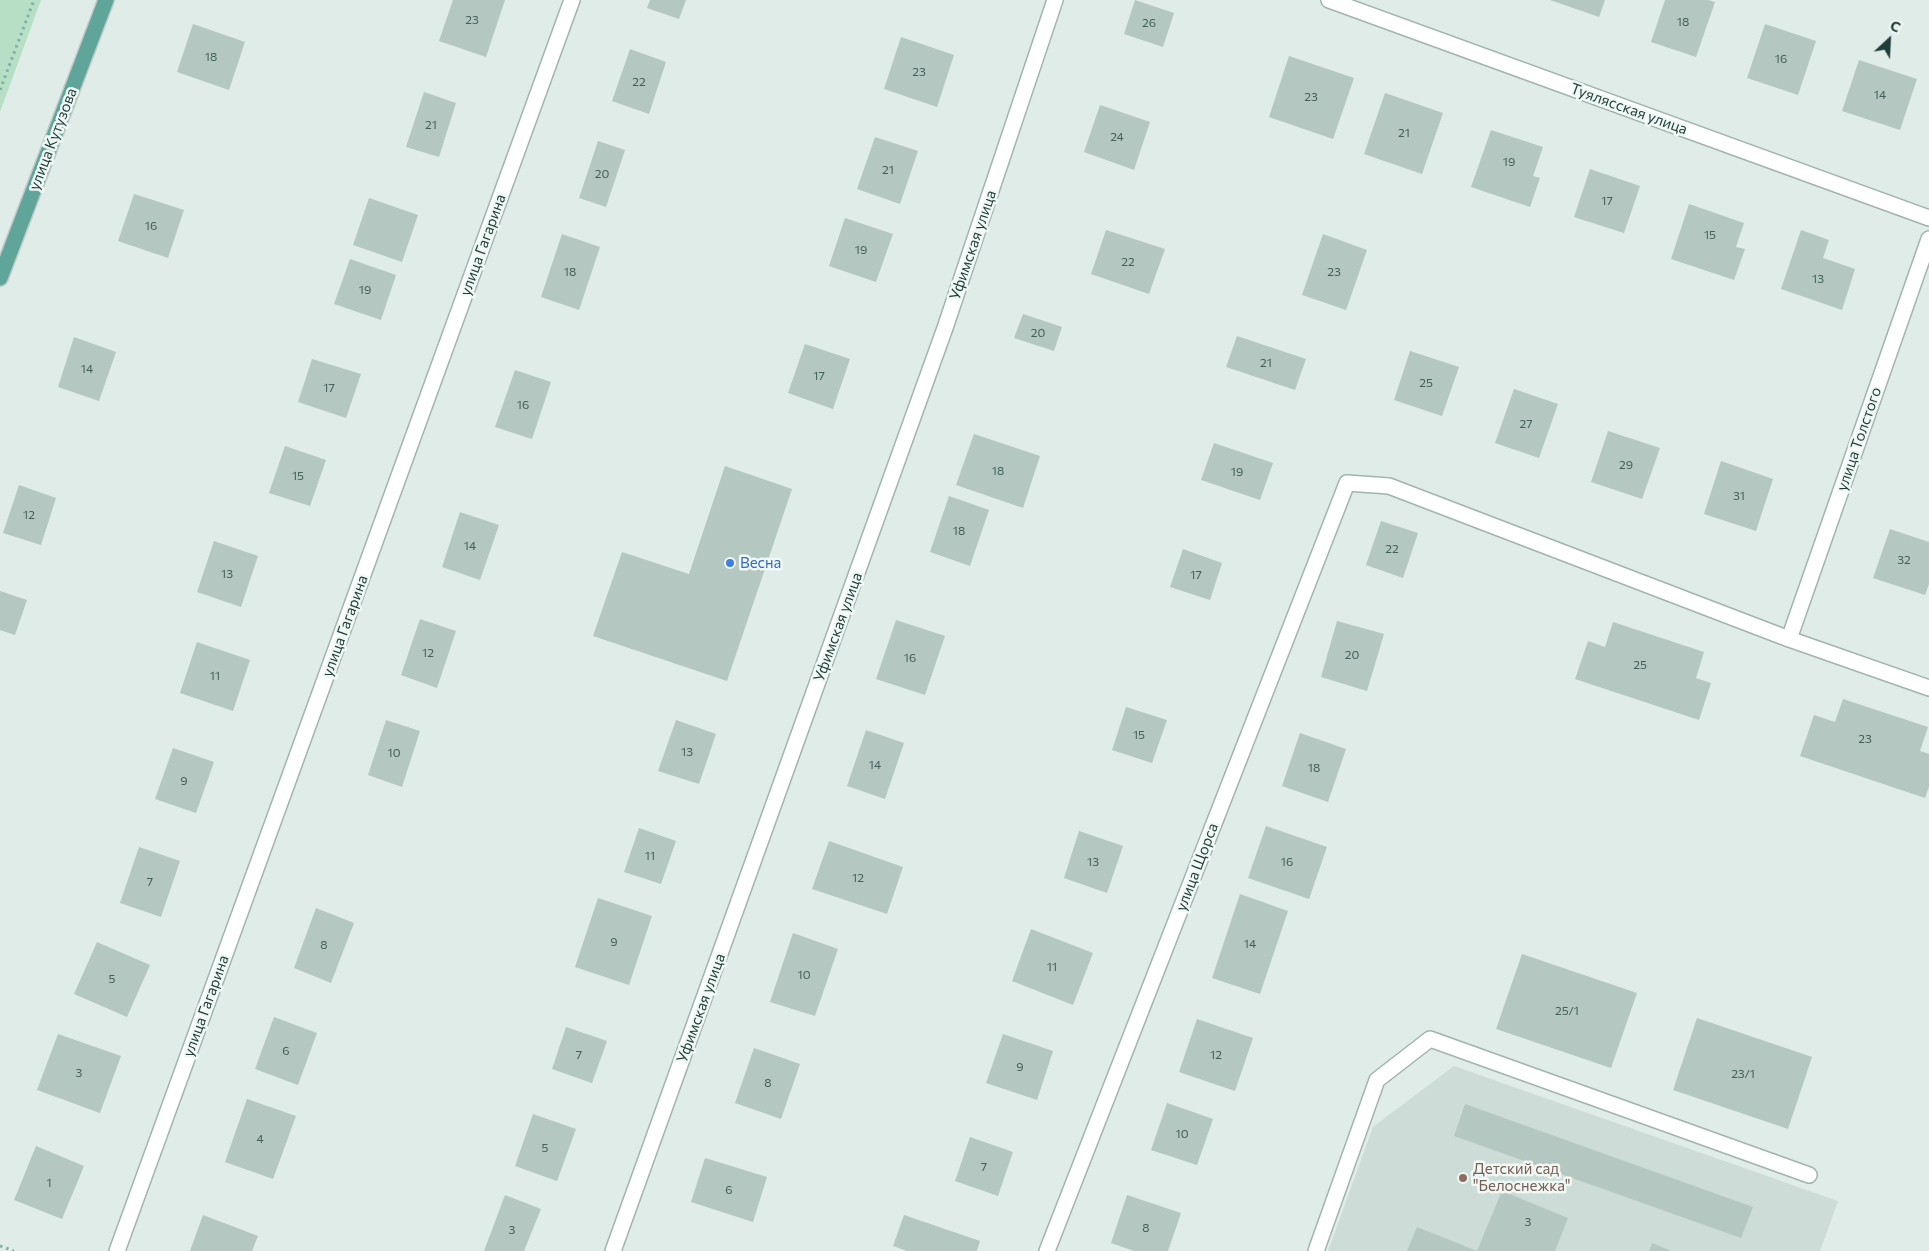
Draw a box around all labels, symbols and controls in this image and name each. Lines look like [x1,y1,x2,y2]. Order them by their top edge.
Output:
house number: 23 [465,13,479,27]
house number: 18 [1677,15,1689,29]
north arrow [1864,15,1914,65]
house number: 26 [1142,16,1156,30]
text: С [1888,16,1903,36]
house number: 18 [205,50,217,64]
house number: 16 [1775,52,1787,66]
house number: 23 [912,65,926,79]
house number: 22 [632,75,646,89]
street label: Туялясская улица [1568,79,1690,139]
street label: улица Кутузова [25,85,81,193]
house number: 14 [1874,88,1886,102]
house number: 23 [1304,90,1318,104]
house number: 21 [425,118,437,132]
house number: 21 [1398,126,1410,140]
house number: 24 [1110,130,1124,144]
house number: 19 [1503,155,1515,169]
house number: 21 [882,163,894,177]
house number: 20 [595,167,609,181]
street label: Уфимская улица [946,188,1000,302]
street label: улица Гагарина [456,192,510,298]
house number: 17 [1601,194,1613,208]
house number: 16 [145,219,157,233]
house number: 15 [1704,228,1716,242]
house number: 19 [855,243,867,257]
house number: 22 [1121,255,1135,269]
house number: 18 [564,265,576,279]
house number: 23 [1327,265,1341,279]
house number: 13 [1812,272,1824,286]
house number: 19 [359,283,371,297]
house number: 20 [1031,326,1045,340]
house number: 21 [1260,356,1272,370]
house number: 14 [81,362,93,376]
house number: 17 [813,369,825,383]
house number: 25 [1419,376,1433,390]
house number: 17 [323,381,335,395]
street label: улица Толстого [1833,385,1885,493]
house number: 16 [517,398,529,412]
house number: 27 [1520,417,1532,431]
house number: 29 [1619,458,1633,472]
house number: 18 [992,464,1004,478]
house number: 19 [1231,465,1243,479]
house number: 15 [292,469,304,483]
house number: 31 [1733,489,1745,503]
house number: 12 [23,508,35,522]
house number: 18 [953,524,965,538]
house number: 14 [464,539,476,553]
house number: 22 [1385,542,1399,556]
house number: 32 [1897,553,1911,567]
place label: Весна [740,554,781,572]
marker: Весна [724,557,736,569]
house number: 13 [221,567,233,581]
house number: 17 [1190,568,1202,582]
street label: Уфимская улица [810,570,866,684]
street label: улица Гагарина [318,573,372,679]
house number: 12 [422,646,434,660]
house number: 20 [1345,648,1359,662]
house number: 16 [904,651,916,665]
house number: 25 [1633,658,1647,672]
house number: 11 [210,669,220,683]
house number: 15 [1133,728,1145,742]
house number: 23 [1858,732,1872,746]
house number: 13 [681,745,693,759]
house number: 10 [388,746,400,760]
house number: 14 [869,758,881,772]
house number: 18 [1308,761,1320,775]
house number: 9 [180,774,188,788]
street label: улица Щорса [1172,820,1222,914]
house number: 11 [645,849,655,863]
house number: 13 [1087,855,1099,869]
house number: 16 [1281,855,1293,869]
house number: 12 [852,871,864,885]
house number: 7 [147,875,153,889]
house number: 9 [610,935,618,949]
house number: 14 [1244,937,1256,951]
house number: 8 [320,938,328,952]
street label: Уфимская улица [673,951,729,1065]
street label: улица Гагарина [179,953,233,1059]
house number: 11 [1047,960,1057,974]
house number: 10 [798,968,810,982]
house number: 5 [109,972,115,986]
house number: 25/1 [1555,1004,1579,1018]
house number: 6 [282,1044,290,1058]
house number: 7 [576,1048,582,1062]
house number: 12 [1210,1048,1222,1062]
house number: 9 [1016,1060,1024,1074]
house number: 3 [76,1066,82,1080]
house number: 23/1 [1731,1067,1755,1081]
house number: 8 [764,1076,772,1090]
house number: 10 [1176,1127,1188,1141]
house number: 4 [256,1132,264,1146]
house number: 5 [542,1141,548,1155]
house number: 7 [981,1160,987,1174]
place label: Детский сад "Белоснежка" [1473,1160,1571,1195]
marker: Детский сад "Белоснежка" [1457,1172,1469,1184]
house number: 1 [46,1176,52,1190]
house number: 6 [725,1183,733,1197]
house number: 3 [1525,1215,1531,1229]
house number: 8 [1142,1221,1150,1235]
house number: 3 [509,1223,515,1237]

